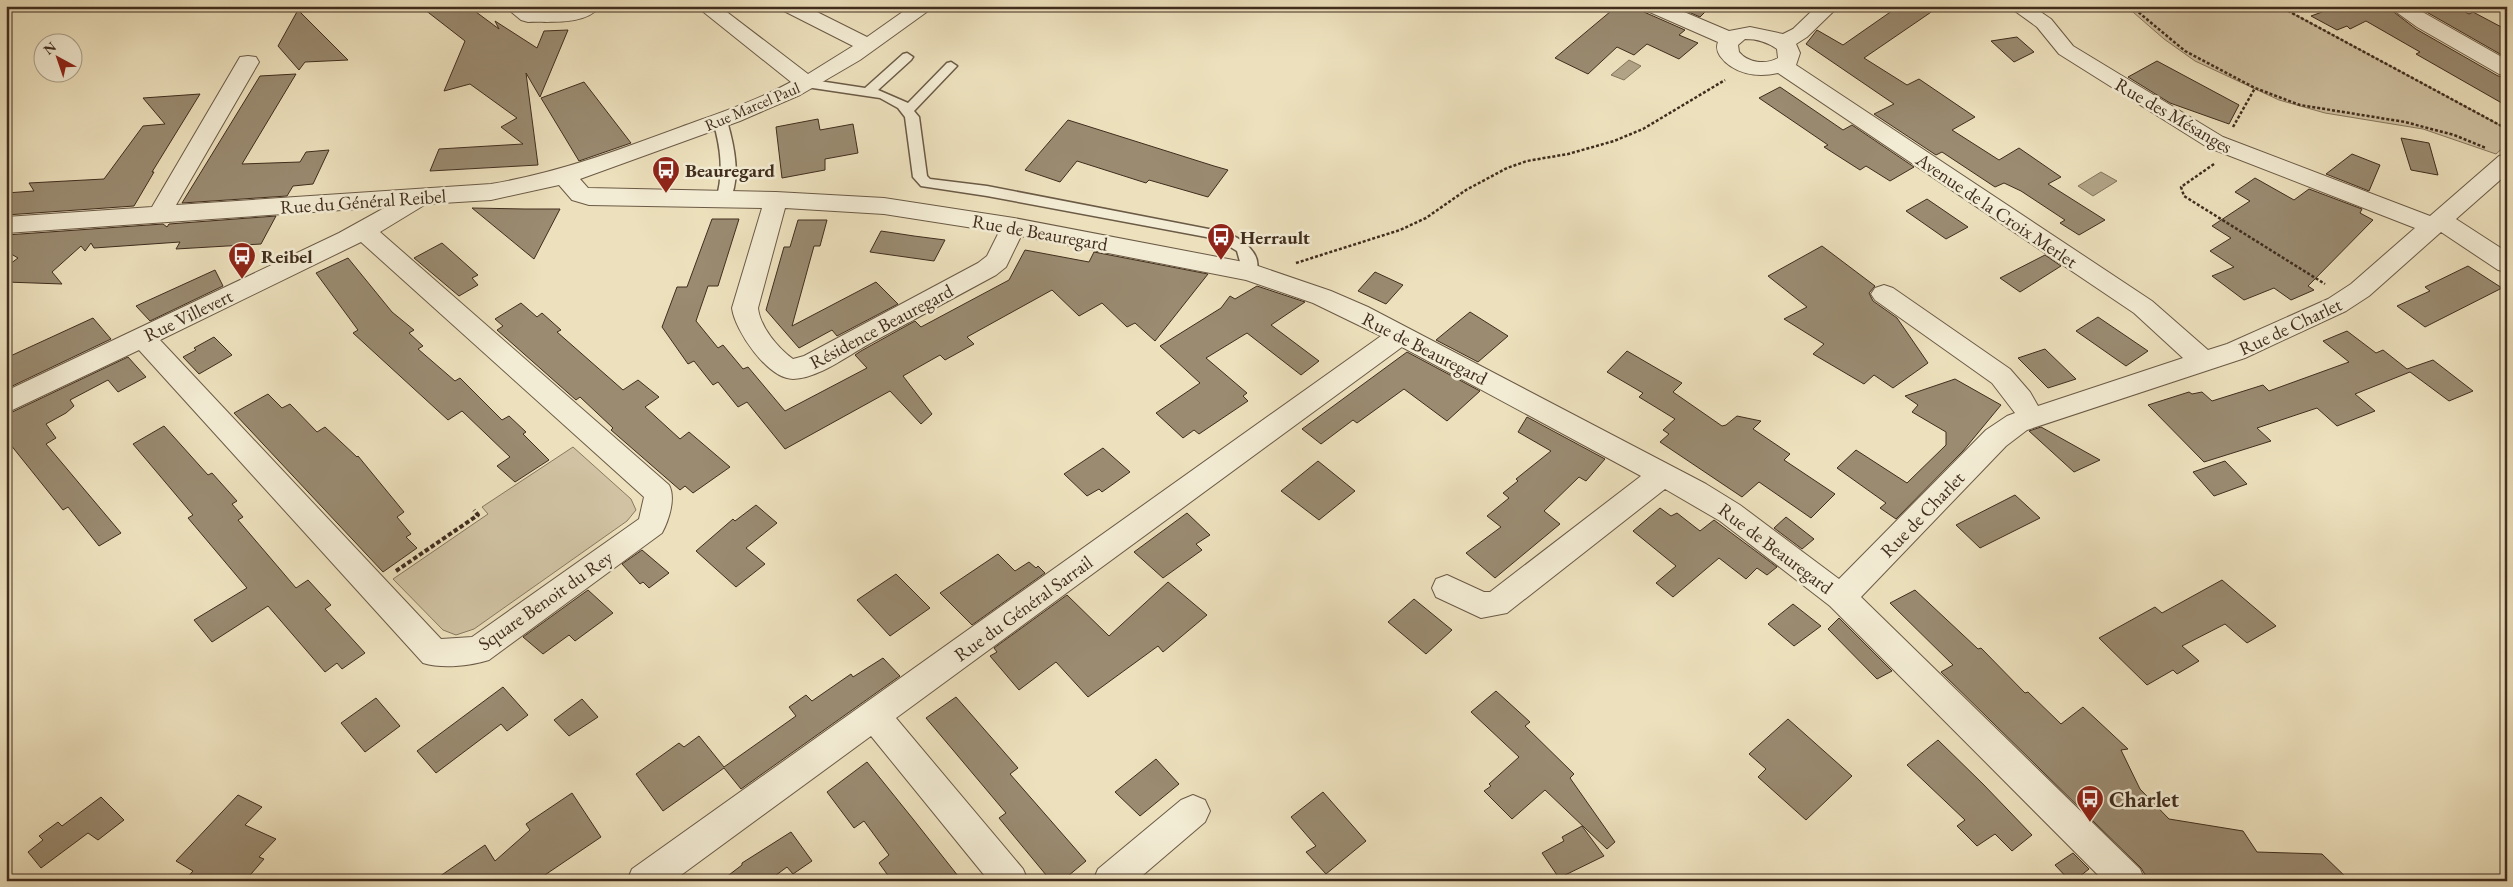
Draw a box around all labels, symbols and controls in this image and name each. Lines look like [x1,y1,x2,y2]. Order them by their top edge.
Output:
north arrow [32,32,82,82]
text: N [40,37,60,59]
street label: Rue des Mésanges [2111,72,2237,159]
street label: Rue Marcel Paul [701,77,803,136]
street label: Avenue de la Croix Merlet [1910,147,2082,274]
bus stop icon: Beauregard [651,155,681,194]
place label: Beauregard [685,158,776,183]
street label: Rue du Général Reibel [279,183,447,220]
street label: Rue de Beauregard [970,208,1110,257]
bus stop icon: Herrault [1206,222,1236,261]
place label: Herrault [1240,225,1310,250]
bus stop icon: Reibel [227,241,257,280]
place label: Reibel [261,244,313,269]
street label: Résidence Beauregard [805,278,958,375]
street label: Rue Villevert [140,283,237,348]
street label: Rue de Charlet [2235,292,2346,361]
street label: Rue de Beauregard [1358,306,1492,391]
street label: Rue de Charlet [1875,466,1970,563]
street label: Rue de Beauregard [1713,497,1838,600]
street label: Square Benoit du Rey [473,544,618,656]
street label: Rue du Général Sarrail [949,550,1098,667]
bus stop icon: Charlet [2075,784,2105,823]
place label: Charlet [2109,785,2180,814]

